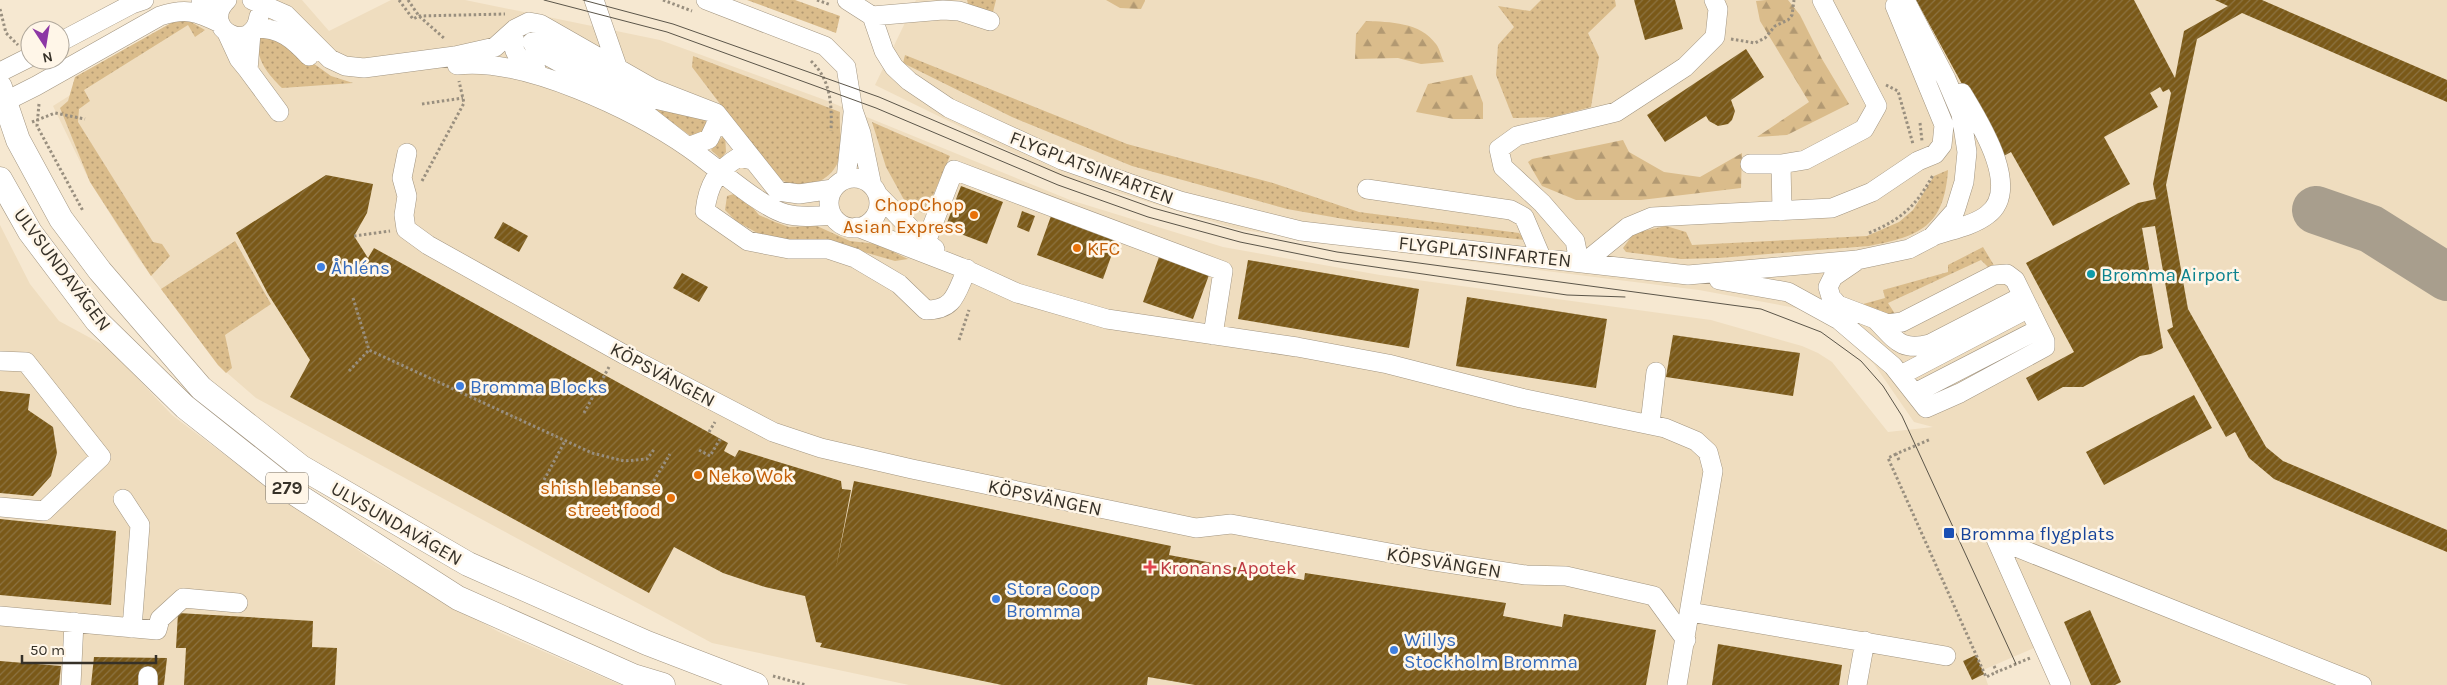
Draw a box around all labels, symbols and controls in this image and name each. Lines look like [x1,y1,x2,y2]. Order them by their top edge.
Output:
north arrow [20,20,70,70]
text: N [41,48,54,67]
street label: FLYGPLATSINFARTEN [1007,127,1177,209]
place label: ChopChop Asian Express [843,194,964,238]
street label: ULVSUNDAVÄGEN [9,204,115,335]
marker: ChopChop Asian Express [968,209,980,221]
street label: FLYGPLATSINFARTEN [1397,232,1572,272]
place label: KFC [1087,238,1120,260]
marker: KFC [1071,242,1083,254]
place label: Åhléns [331,257,390,279]
marker: Åhléns [315,261,327,273]
place label: Bromma Airport [2101,264,2240,286]
marker: Bromma Airport [2085,268,2097,280]
street label: KÖPSVÄNGEN [606,338,719,412]
place label: Bromma Blocks [470,376,608,398]
marker: Bromma Blocks [454,380,466,392]
place label: Neko Wok [708,465,794,487]
marker: Neko Wok [692,469,704,481]
road number: 279 [266,472,308,503]
street label: KÖPSVÄNGEN [986,475,1104,521]
street label: ULVSUNDAVÄGEN [327,477,466,570]
place label: shish lebanse street food [540,477,661,521]
marker: shish lebanse street food [665,492,677,504]
place label: Bromma flygplats [1960,523,2115,545]
marker: Bromma flygplats [1942,526,1956,540]
street label: KÖPSVÄNGEN [1385,543,1503,583]
place label: Kronans Apotek [1160,557,1297,579]
marker: Kronans Apotek [1144,561,1156,573]
place label: Stora Coop Bromma [1006,578,1100,622]
marker: Stora Coop Bromma [990,593,1002,605]
place label: Willys Stockholm Bromma [1404,629,1578,673]
scale bar [22,632,156,664]
text: 50 m [30,641,65,659]
marker: Willys Stockholm Bromma [1388,644,1400,656]

